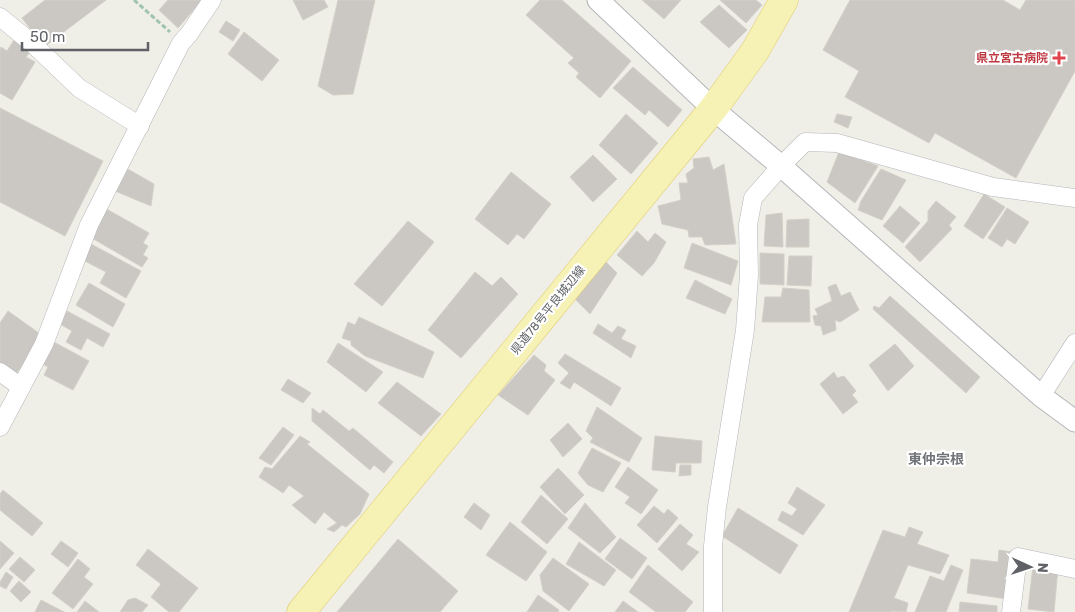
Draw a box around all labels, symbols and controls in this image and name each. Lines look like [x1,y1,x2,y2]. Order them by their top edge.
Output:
scale bar [22,20,149,52]
text: 50 m [30,28,65,46]
place label: 県立宮古病院 [976,51,1048,65]
marker: 県立宮古病院 [1052,51,1066,65]
street label: 県道78号平良城辺線 [508,263,588,357]
district label: 東仲宗根 [908,451,964,468]
north arrow [1005,542,1055,592]
text: N [1034,562,1051,573]

